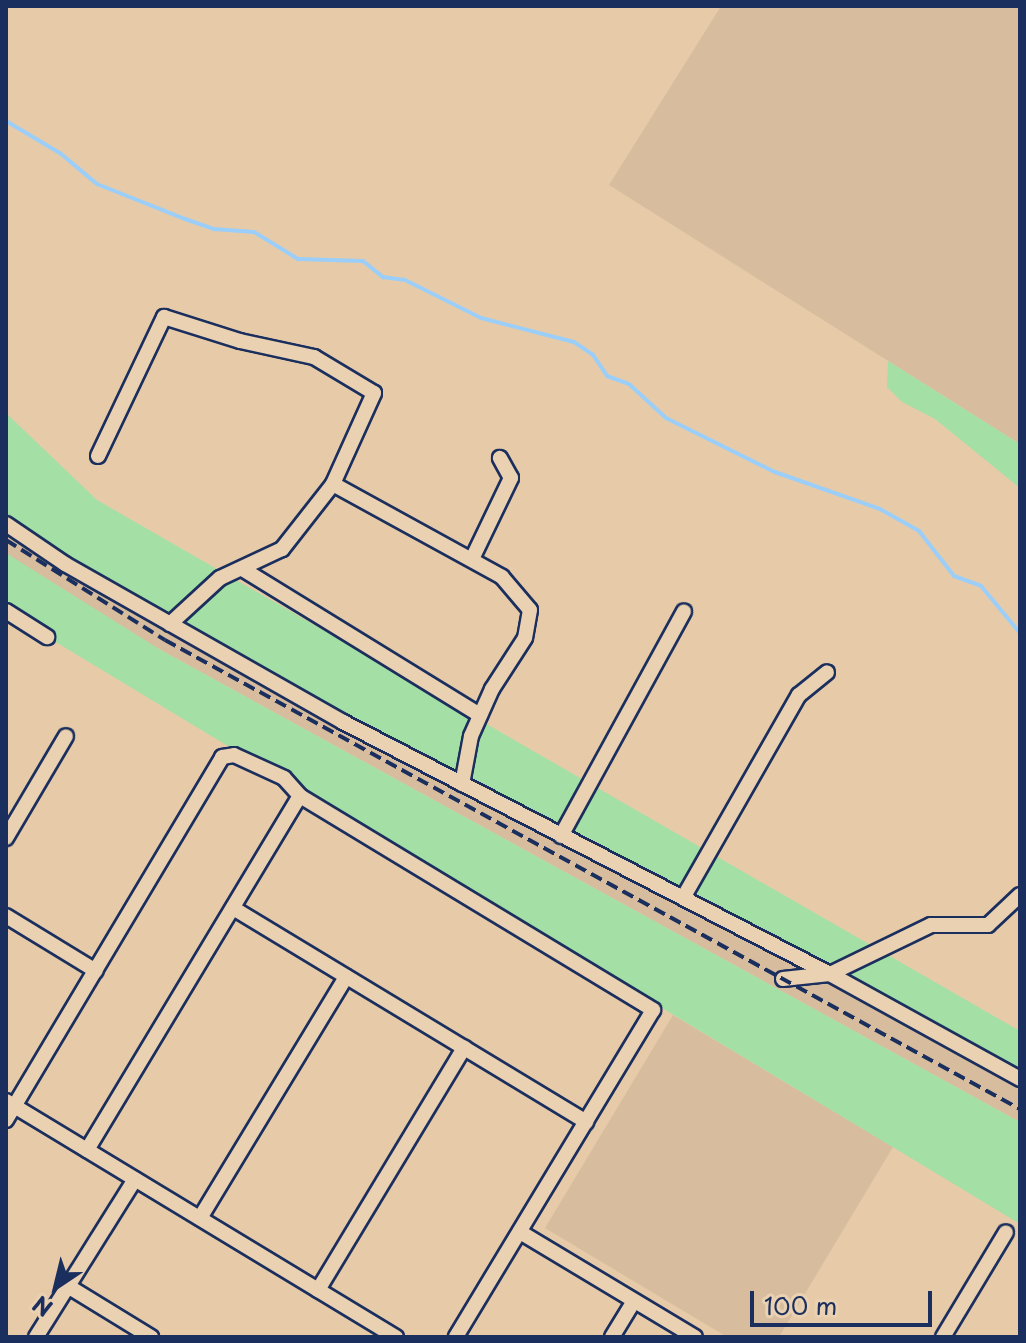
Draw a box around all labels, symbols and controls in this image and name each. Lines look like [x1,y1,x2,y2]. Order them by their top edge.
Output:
north arrow [16,1247,96,1327]
scale bar [754,1275,936,1325]
text: 100 m [764,1287,837,1323]
text: N [25,1289,59,1326]

